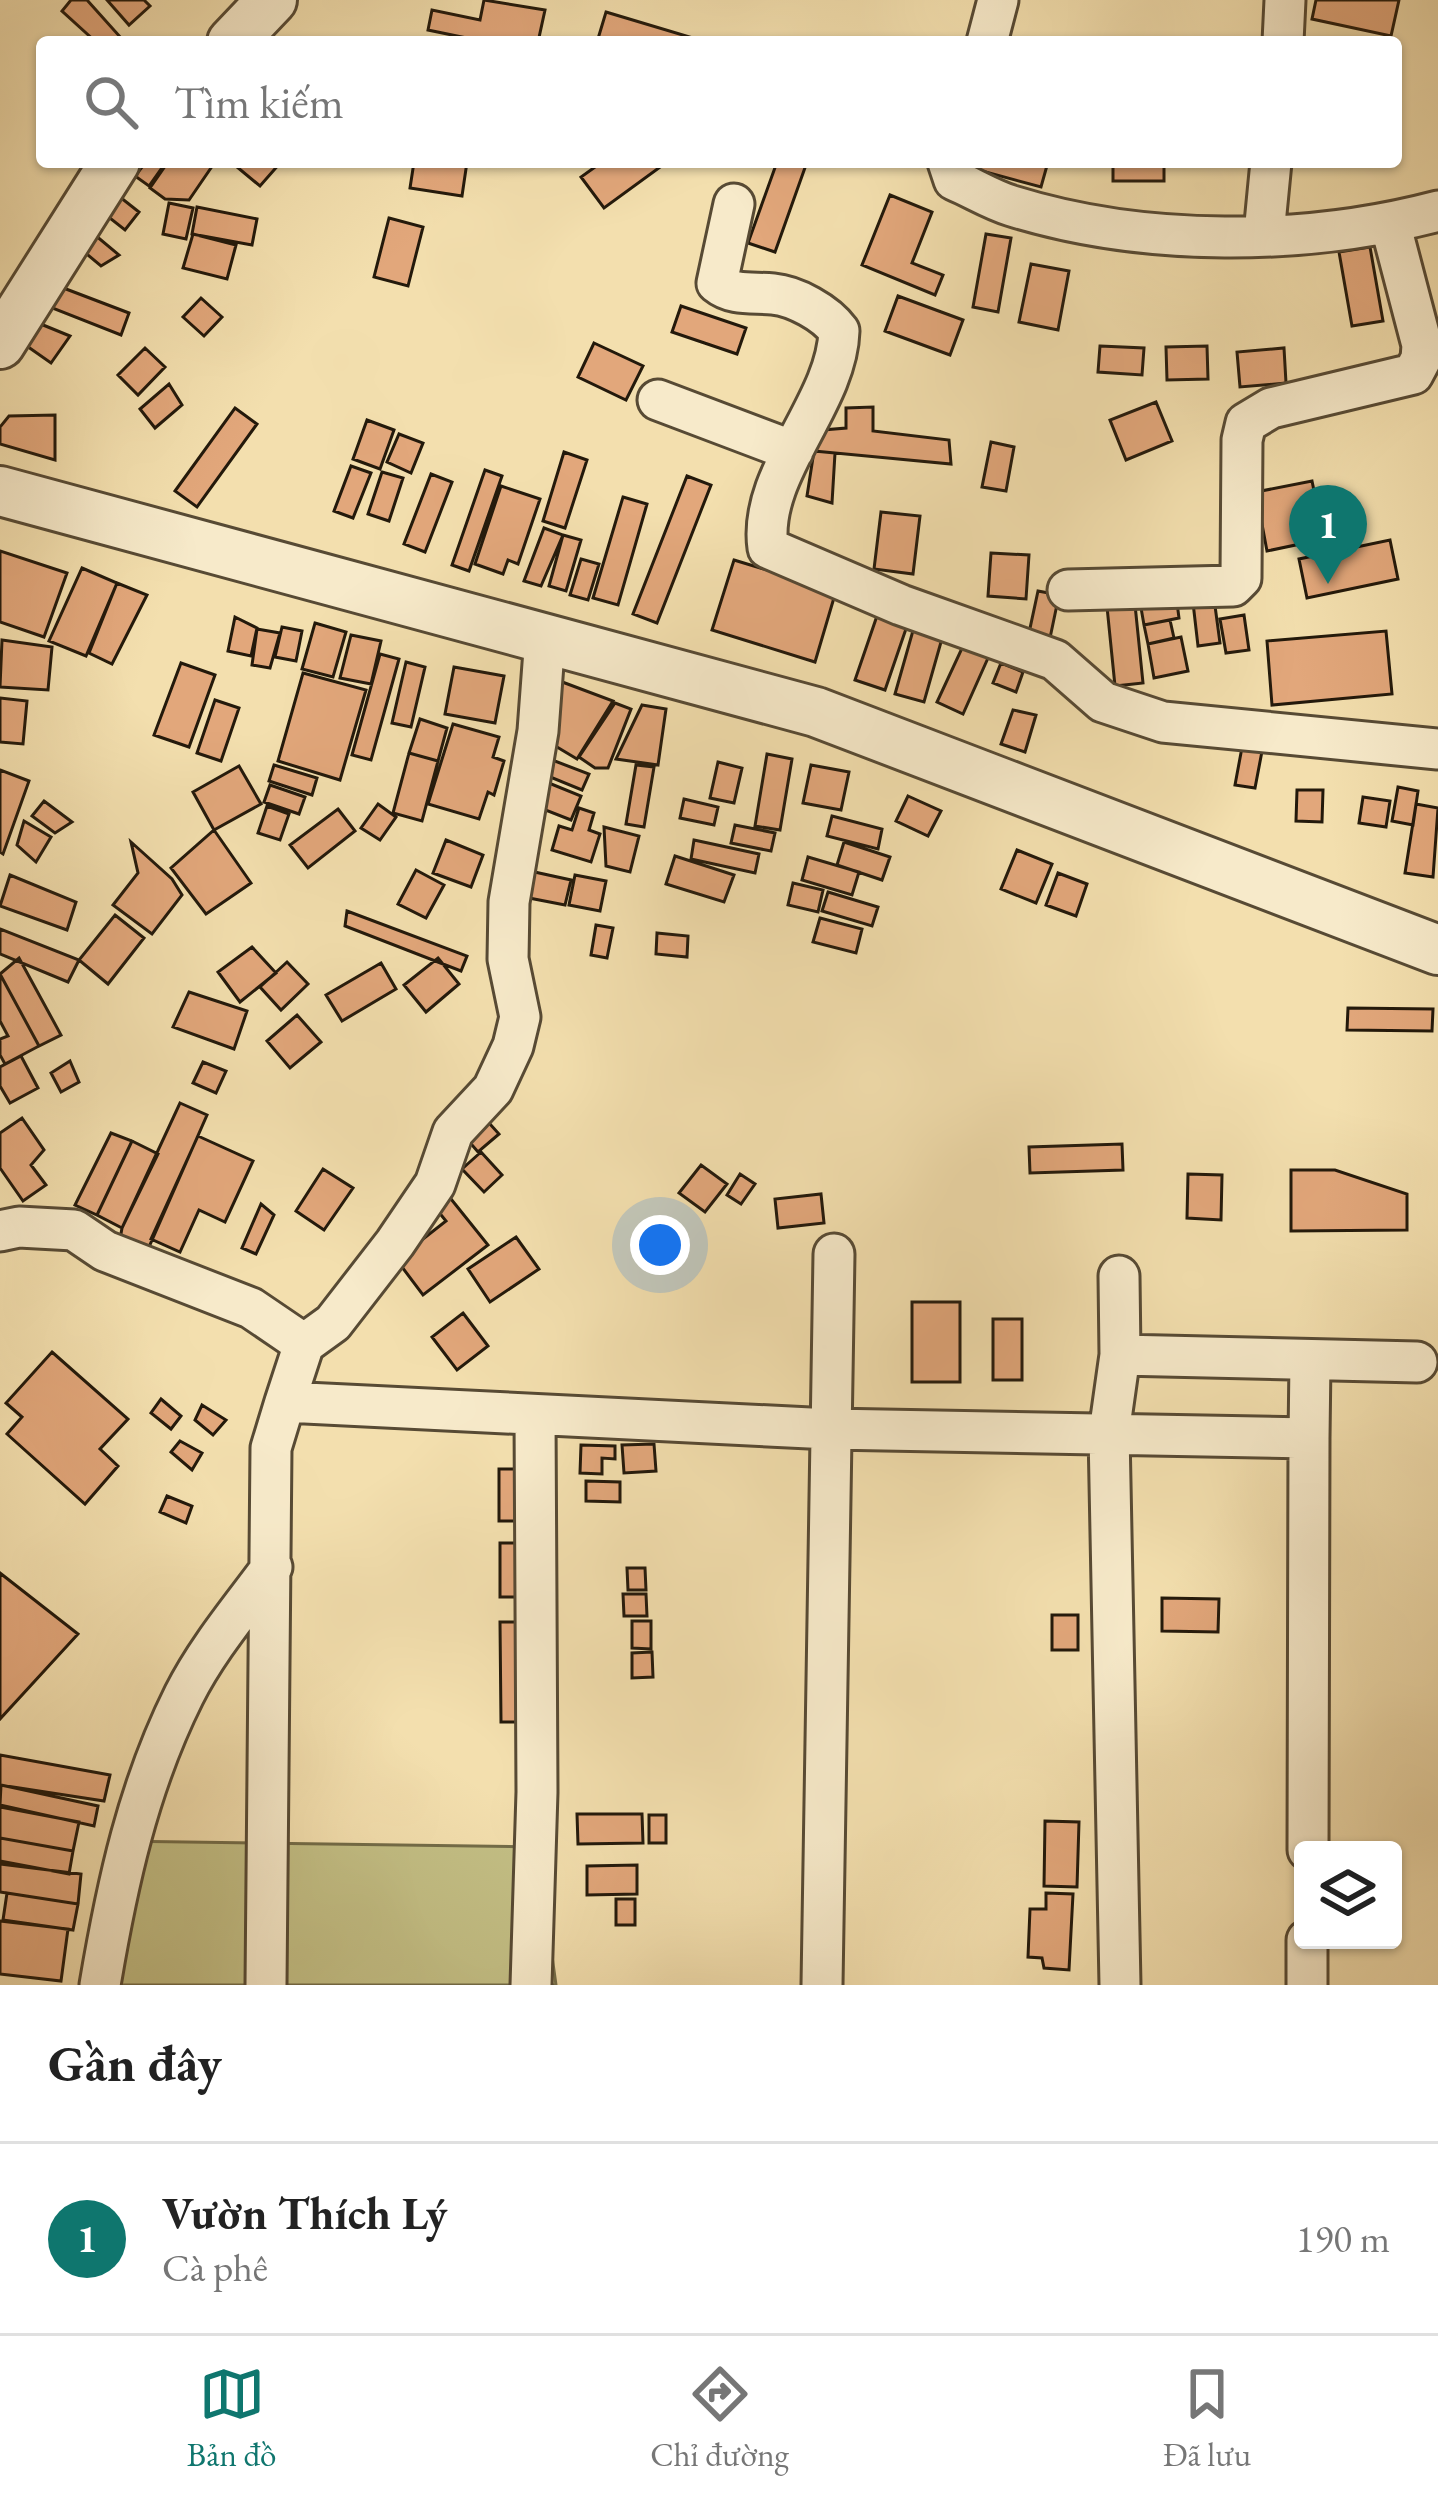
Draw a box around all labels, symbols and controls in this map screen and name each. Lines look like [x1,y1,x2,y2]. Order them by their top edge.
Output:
search box [36,36,1402,168]
icon: search [78,69,144,135]
text: Tìm kiếm [174,73,344,131]
pin: 1 [1289,485,1367,584]
your location [630,1215,690,1275]
map controls [1294,1841,1402,1949]
button: layers [1294,1841,1402,1949]
text: Gần đây [48,2030,222,2096]
text: Vườn Thích Lý [162,2184,447,2242]
text: 1 [77,2213,97,2264]
text: 190 m [1296,2213,1390,2264]
text: Cà phê [162,2242,268,2293]
tab: Bản đồ [187,2361,276,2476]
tab: Chỉ đường [650,2361,789,2476]
tab: Đã lưu [1163,2361,1251,2476]

